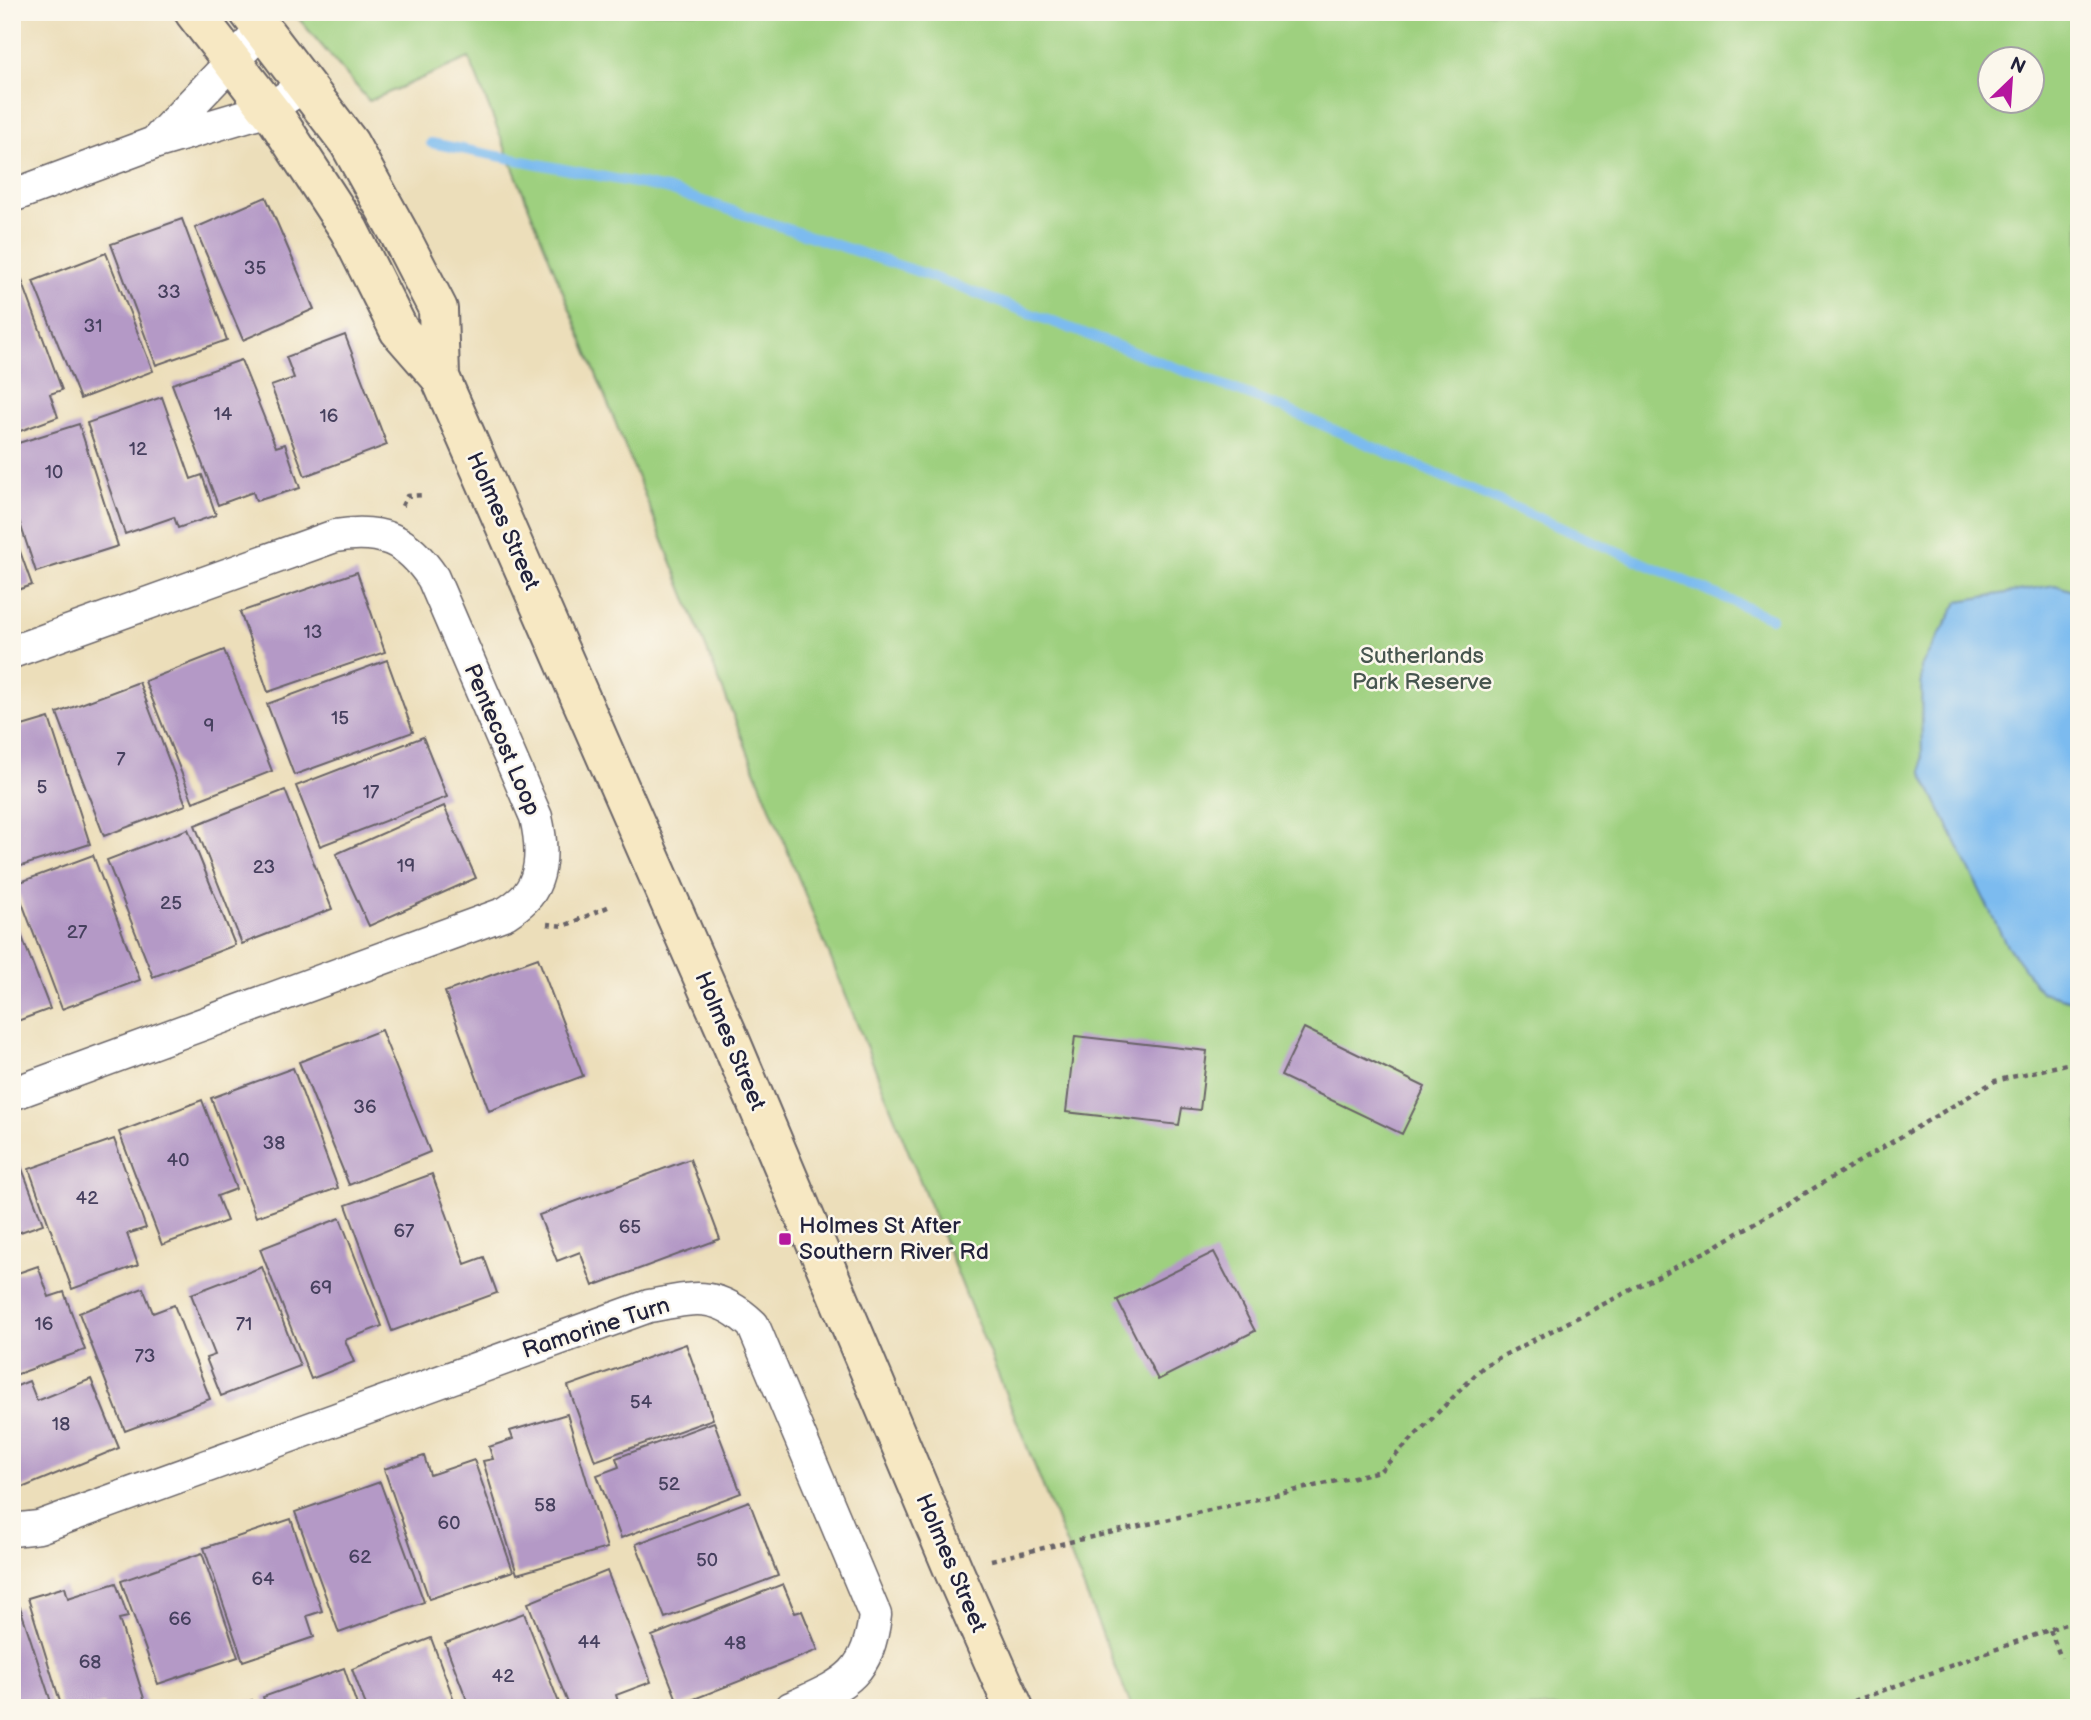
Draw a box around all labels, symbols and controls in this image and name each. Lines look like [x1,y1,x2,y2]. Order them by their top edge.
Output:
north arrow [1976,46,2046,116]
text: N [2006,53,2029,79]
house number: 35 [244,257,266,280]
house number: 33 [157,281,181,304]
house number: 31 [83,315,103,338]
house number: 14 [214,403,233,426]
house number: 16 [320,405,338,428]
house number: 12 [129,438,148,461]
street label: Holmes Street [460,448,546,594]
house number: 10 [45,461,63,484]
house number: 13 [303,621,323,644]
park label: Sutherlands Park Reserve [1352,642,1492,696]
street label: Pentecost Loop [457,660,547,820]
house number: 15 [331,707,349,730]
house number: 9 [204,715,214,738]
house number: 7 [116,748,126,771]
house number: 5 [37,776,48,799]
house number: 17 [363,781,380,804]
house number: 19 [397,855,415,878]
house number: 23 [253,856,275,879]
house number: 25 [160,892,182,915]
house number: 27 [67,921,88,944]
street label: Holmes Street [688,967,772,1115]
house number: 36 [353,1096,377,1119]
house number: 38 [263,1132,285,1155]
house number: 40 [167,1149,189,1172]
house number: 42 [76,1187,99,1210]
place label: Holmes St After Southern River Rd [799,1212,989,1266]
house number: 65 [619,1216,641,1239]
house number: 67 [394,1220,415,1243]
marker: Holmes St After Southern River Rd [777,1231,793,1247]
house number: 69 [310,1277,332,1300]
street label: Ramorine Turn [519,1291,673,1365]
house number: 16 [35,1313,53,1336]
house number: 71 [236,1313,252,1336]
house number: 73 [134,1345,156,1368]
house number: 54 [630,1391,653,1414]
house number: 18 [52,1413,70,1436]
house number: 52 [658,1473,681,1496]
street label: Holmes Street [909,1489,993,1637]
house number: 58 [534,1494,556,1517]
house number: 60 [438,1512,460,1535]
house number: 62 [349,1546,372,1569]
house number: 50 [696,1549,718,1572]
house number: 64 [251,1568,275,1591]
house number: 66 [168,1608,192,1631]
house number: 44 [577,1631,601,1654]
house number: 48 [724,1632,746,1655]
house number: 68 [79,1651,101,1674]
house number: 42 [492,1665,515,1688]

